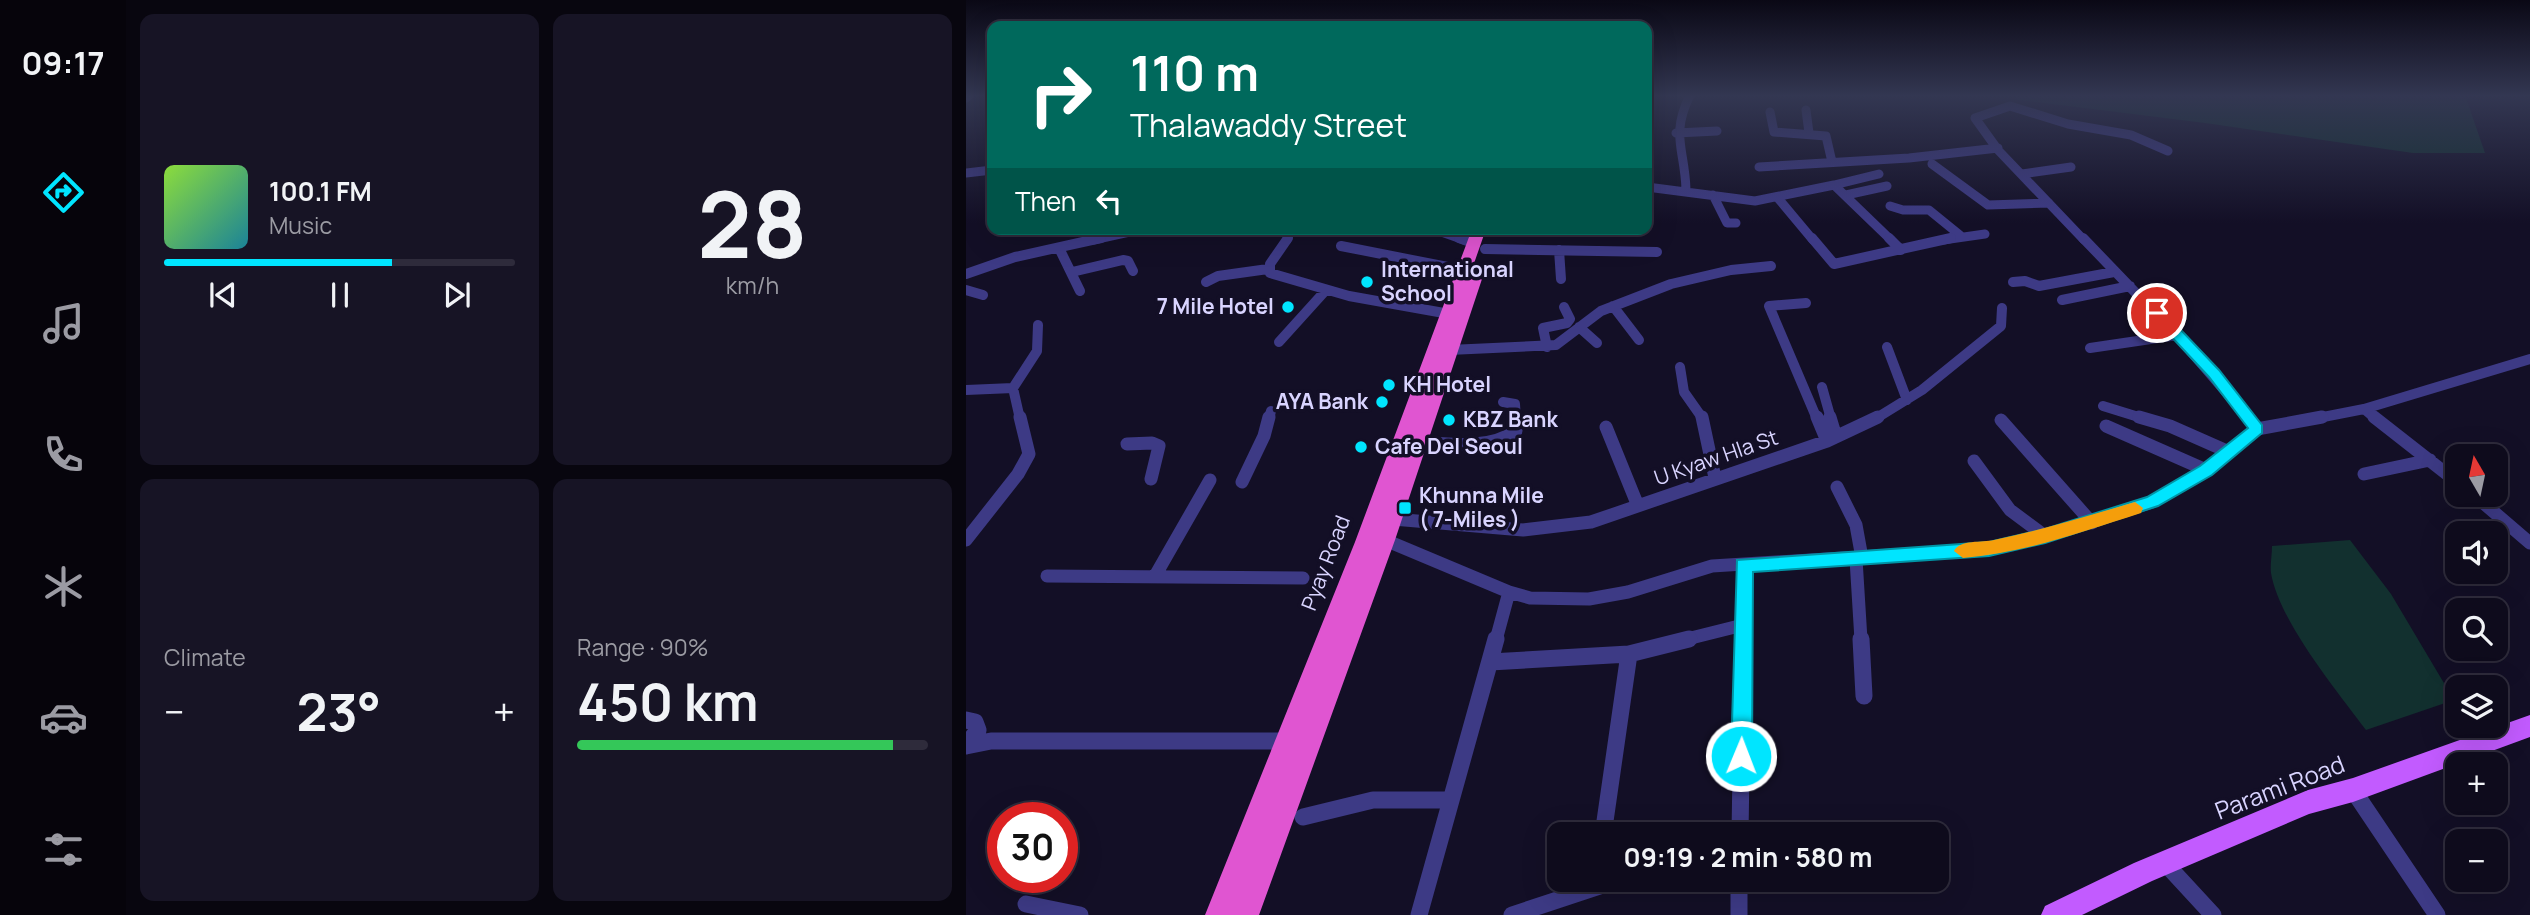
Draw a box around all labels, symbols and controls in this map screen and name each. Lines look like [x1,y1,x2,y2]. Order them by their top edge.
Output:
text: 110 m [1130,39,1259,106]
text: 09:17 [22,41,105,85]
icon: right [1015,49,1106,140]
text: Thalawaddy Street [1130,103,1407,147]
text: 28 [698,161,807,285]
icon: directions [39,168,88,217]
text: 100.1 FM [269,173,372,209]
icon: left [1090,182,1128,220]
text: Then [1015,183,1076,219]
text: Music [269,209,332,241]
place label: International School [1381,255,1514,307]
text: km/h [726,269,779,301]
marker: International School [1359,274,1375,290]
icon: previous [204,276,242,314]
icon: pause [321,276,359,314]
icon: next [438,276,476,314]
pin [2127,283,2187,343]
place label: 7 Mile Hotel [1157,292,1274,320]
icon: arrive [2138,294,2176,332]
icon: music [39,299,88,348]
marker: 7 Mile Hotel [1280,299,1296,315]
place label: KH Hotel [1403,370,1491,398]
marker: KH Hotel [1381,377,1397,393]
place label: AYA Bank [1276,387,1369,415]
marker: AYA Bank [1374,394,1390,410]
place label: KBZ Bank [1463,405,1558,433]
marker: KBZ Bank [1441,412,1457,428]
street label: U Kyaw Hla St [1650,423,1781,491]
icon: phone [39,430,88,479]
place label: Cafe Del Seoul [1375,432,1523,460]
marker: Cafe Del Seoul [1353,439,1369,455]
north arrow [2445,444,2508,508]
map controls [2445,444,2508,892]
place label: Khunna Mile ( 7-Miles ) [1419,481,1544,533]
marker: Khunna Mile ( 7-Miles ) [1397,500,1413,516]
street label: Pyay Road [1294,511,1356,614]
button: sound [2445,521,2508,584]
icon: climate [39,562,88,611]
button: search [2445,598,2508,661]
text: Range · 90% [577,631,708,663]
text: Climate [164,641,246,673]
text: 450 km [577,666,758,737]
button: layers [2445,675,2508,738]
text: 23° [297,676,381,747]
text: − [164,685,185,737]
text: + [493,685,515,737]
icon: car [39,693,88,742]
position arrow [1704,719,1778,793]
street label: Parami Road [2210,747,2349,826]
button: + [2445,752,2508,815]
speed limit sign: 30 [987,802,1078,893]
icon: filters [39,825,88,874]
button: − [2445,829,2508,892]
text: 09:19 · 2 min · 580 m [1624,839,1872,875]

